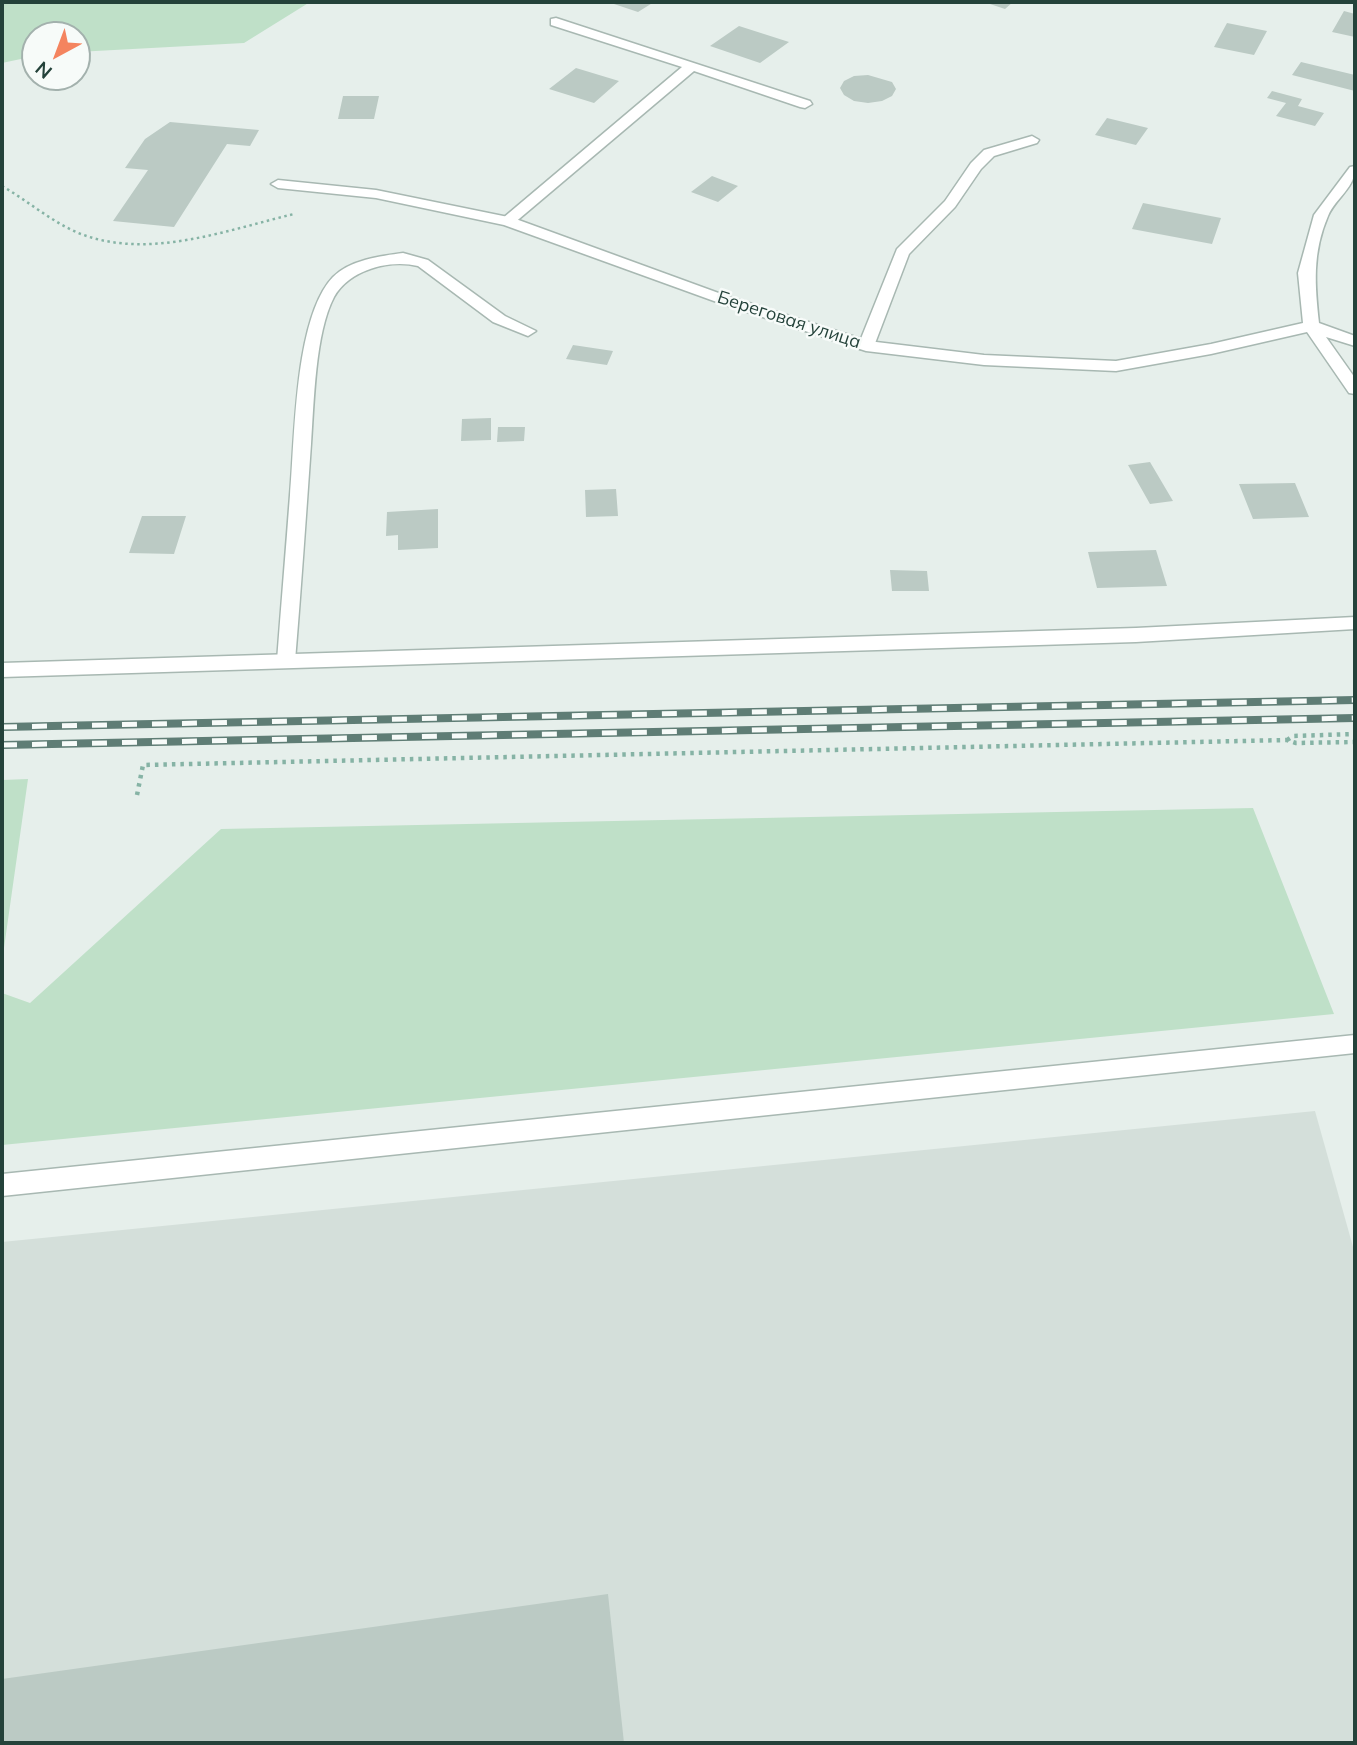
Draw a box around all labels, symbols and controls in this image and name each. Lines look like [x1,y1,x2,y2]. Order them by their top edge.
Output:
north arrow [21,21,91,91]
text: N [30,57,57,84]
street label: Береговая улица [715,287,863,353]

